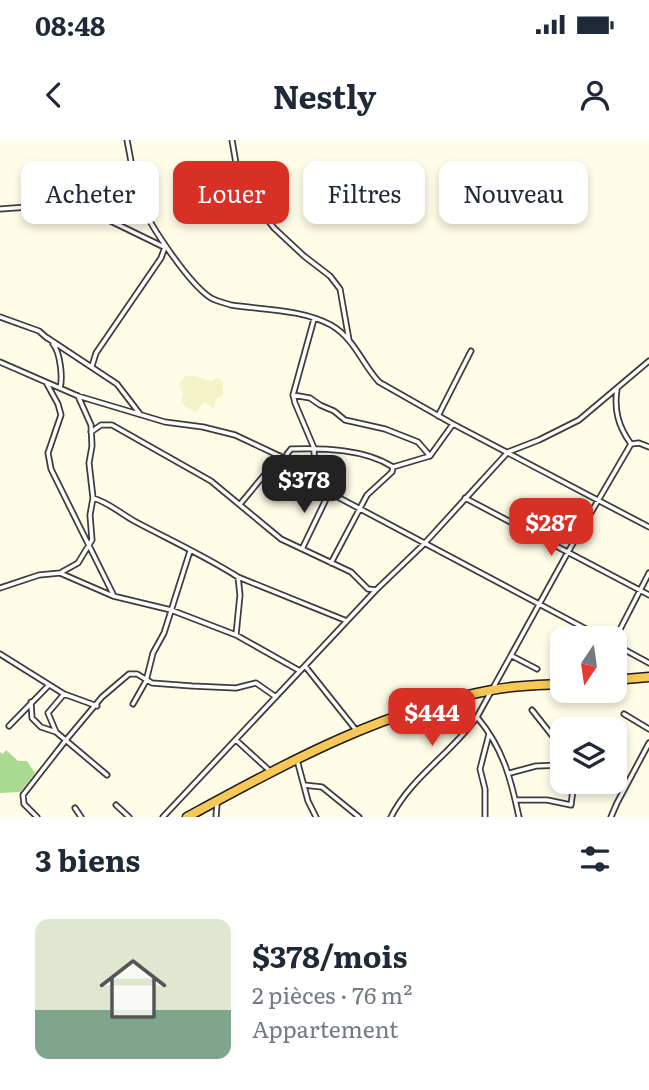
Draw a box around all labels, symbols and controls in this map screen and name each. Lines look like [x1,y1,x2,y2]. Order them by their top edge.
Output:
text: 08:48 [35,5,105,44]
text: Nestly [273,71,376,119]
icon: back [35,76,73,114]
icon: person [576,76,614,114]
chip: Acheter [21,161,159,224]
chip: Louer [173,161,289,224]
chip: Filtres [303,161,425,224]
chip: Nouveau [439,161,588,224]
pin: $378 [263,456,345,515]
text: $378 [278,461,330,495]
pin: $287 [510,498,592,558]
text: $287 [525,504,577,538]
north arrow [550,626,626,704]
map controls [550,626,627,794]
pin: $444 [391,688,473,748]
text: $444 [404,694,460,728]
button: layers [550,717,627,794]
text: 3 biens [35,837,140,881]
icon: filters [576,840,614,878]
text: $378/mois [252,933,407,977]
icon: home [91,947,175,1031]
text: 2 pièces · 76 m² [252,977,412,1011]
text: Appartement [252,1011,398,1045]

